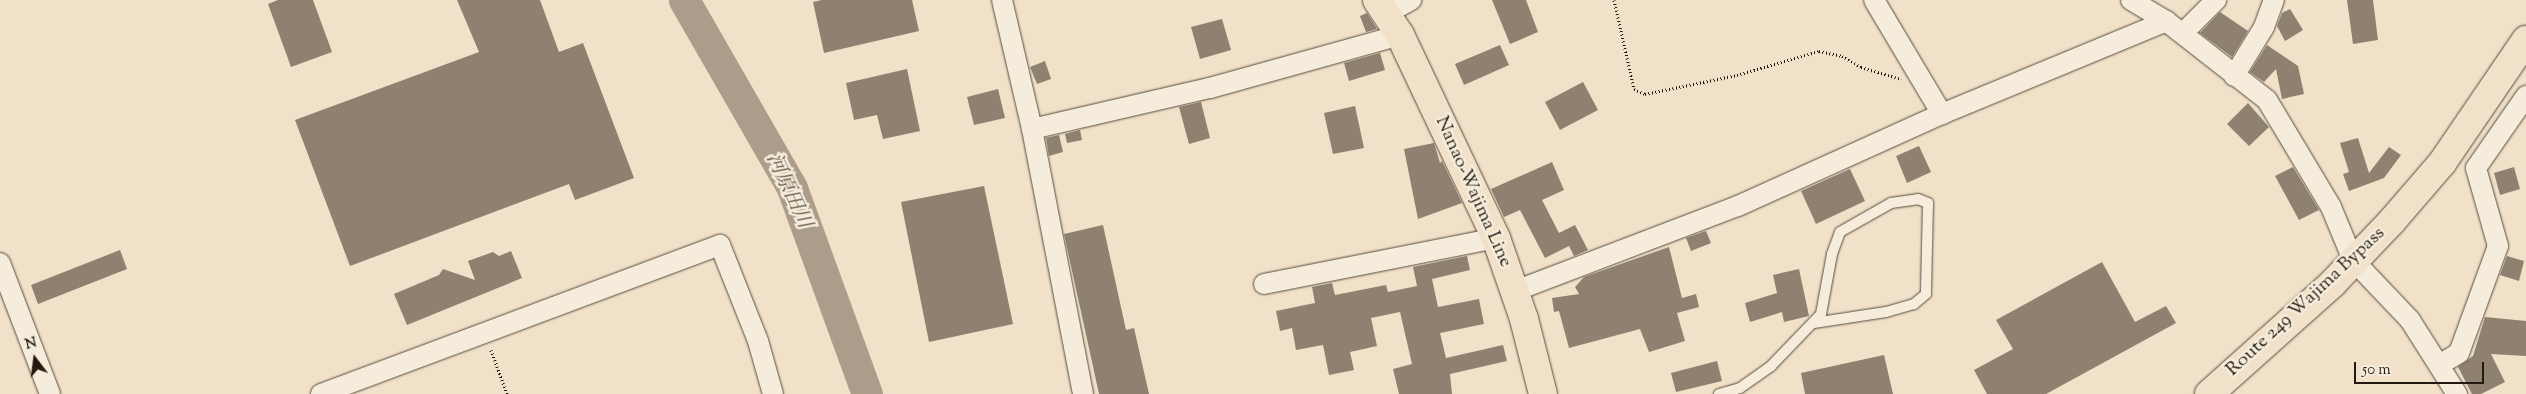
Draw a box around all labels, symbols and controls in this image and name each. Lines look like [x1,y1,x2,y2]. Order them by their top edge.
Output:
street label: Nanao-Wajima Line [1430,113,1516,271]
water label: 河原田川 [760,150,816,232]
street label: Route 249 Wajima Bypass [2222,222,2390,382]
text: N [23,333,39,356]
north arrow [10,334,60,384]
scale bar [2356,352,2486,384]
text: 50 m [2362,360,2391,381]

